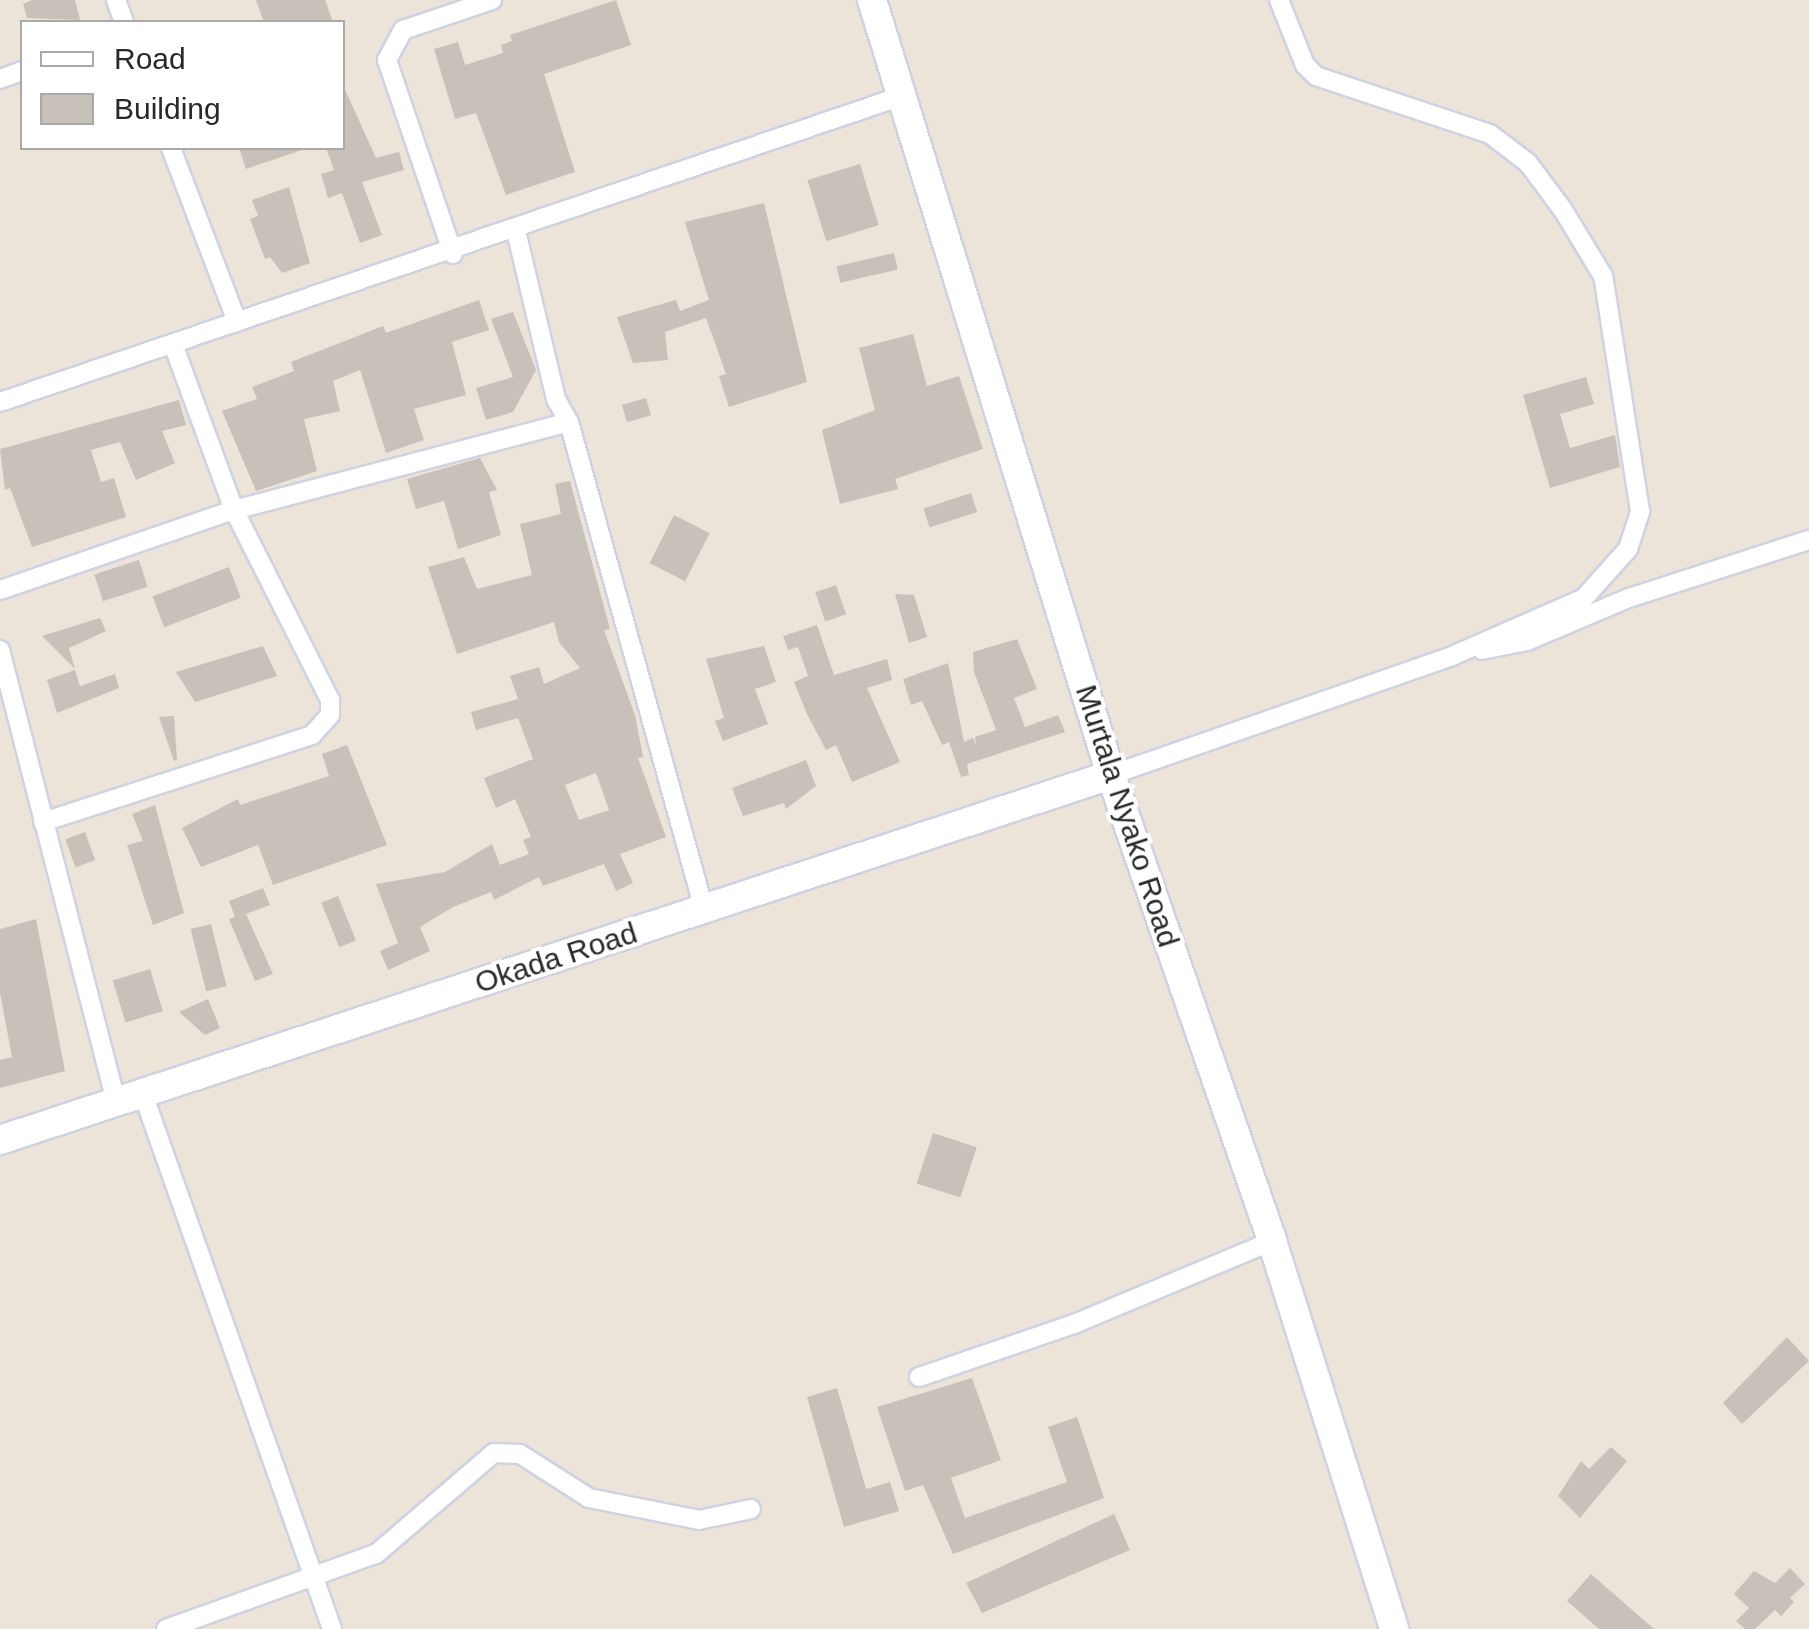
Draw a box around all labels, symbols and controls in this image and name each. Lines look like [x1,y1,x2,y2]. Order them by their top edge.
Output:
legend [20,20,345,150]
text: Road [114,42,186,75]
text: Building [114,92,221,125]
street label: Murtala Nyako Road [1068,680,1186,952]
street label: Okada Road [470,915,642,1001]

